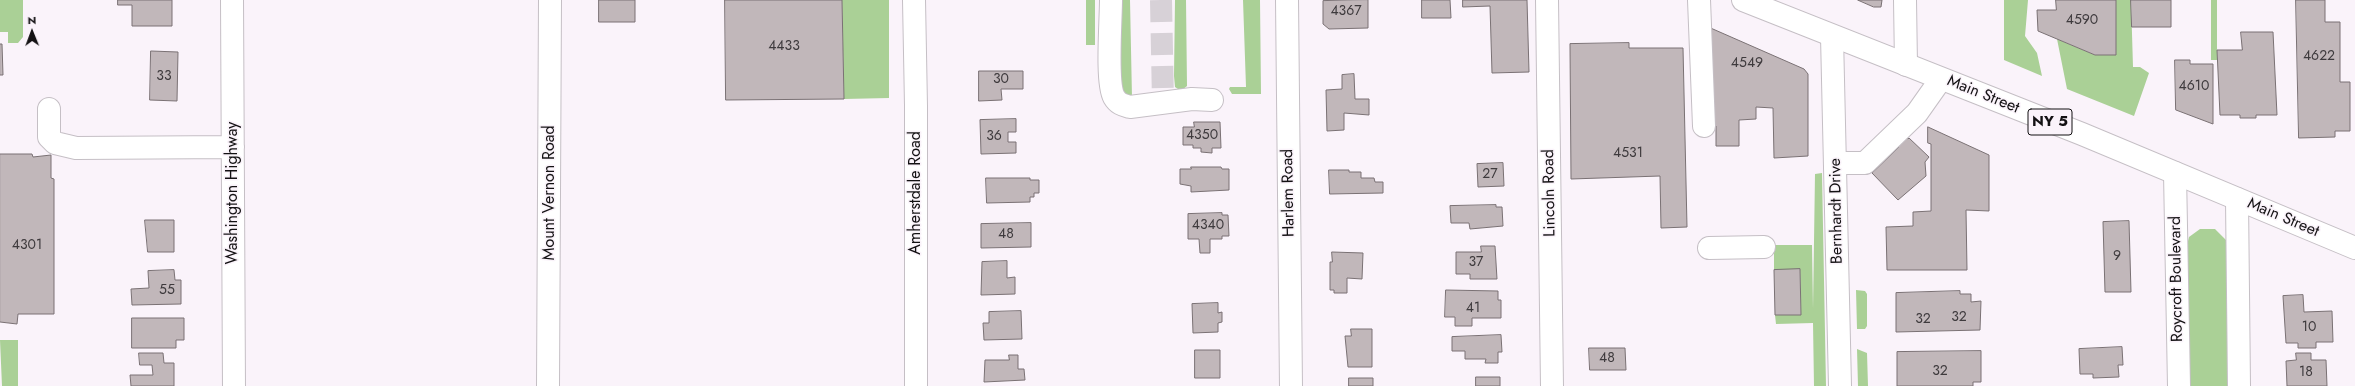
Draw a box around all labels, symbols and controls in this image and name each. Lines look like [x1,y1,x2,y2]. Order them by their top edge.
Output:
house number: 4367 [1330,4,1362,20]
north arrow [12,12,52,52]
text: N [27,12,36,28]
house number: 4590 [2066,13,2098,29]
house number: 4433 [768,39,800,55]
house number: 4622 [2303,49,2335,65]
house number: 4549 [1731,56,1763,72]
house number: 33 [156,69,172,85]
house number: 30 [993,72,1009,88]
street label: Main Street [1944,72,2022,118]
house number: 4610 [2179,79,2209,95]
road number: NY 5 [2028,109,2072,135]
street label: Washington Highway [223,122,243,264]
street label: Mount Vernon Road [540,126,560,260]
house number: 4350 [1186,128,1218,144]
house number: 36 [986,129,1002,145]
street label: Amherstdale Road [906,131,926,255]
house number: 4531 [1613,146,1643,162]
street label: Harlem Road [1279,149,1299,237]
street label: Lincoln Road [1540,149,1560,237]
street label: Bernhardt Drive [1826,158,1848,264]
house number: 27 [1482,167,1498,183]
street label: Main Street [2244,194,2322,242]
street label: Roycroft Boulevard [2166,216,2188,342]
house number: 4340 [1192,218,1224,234]
house number: 48 [998,227,1014,243]
house number: 4301 [12,238,42,254]
house number: 9 [2113,249,2121,265]
house number: 37 [1469,255,1483,271]
house number: 55 [159,283,175,299]
house number: 41 [1466,301,1480,317]
house number: 32 [1951,310,1967,326]
house number: 32 [1915,312,1931,328]
house number: 10 [2302,320,2316,336]
house number: 48 [1599,351,1615,367]
house number: 32 [1932,364,1948,380]
house number: 18 [2299,365,2313,381]

